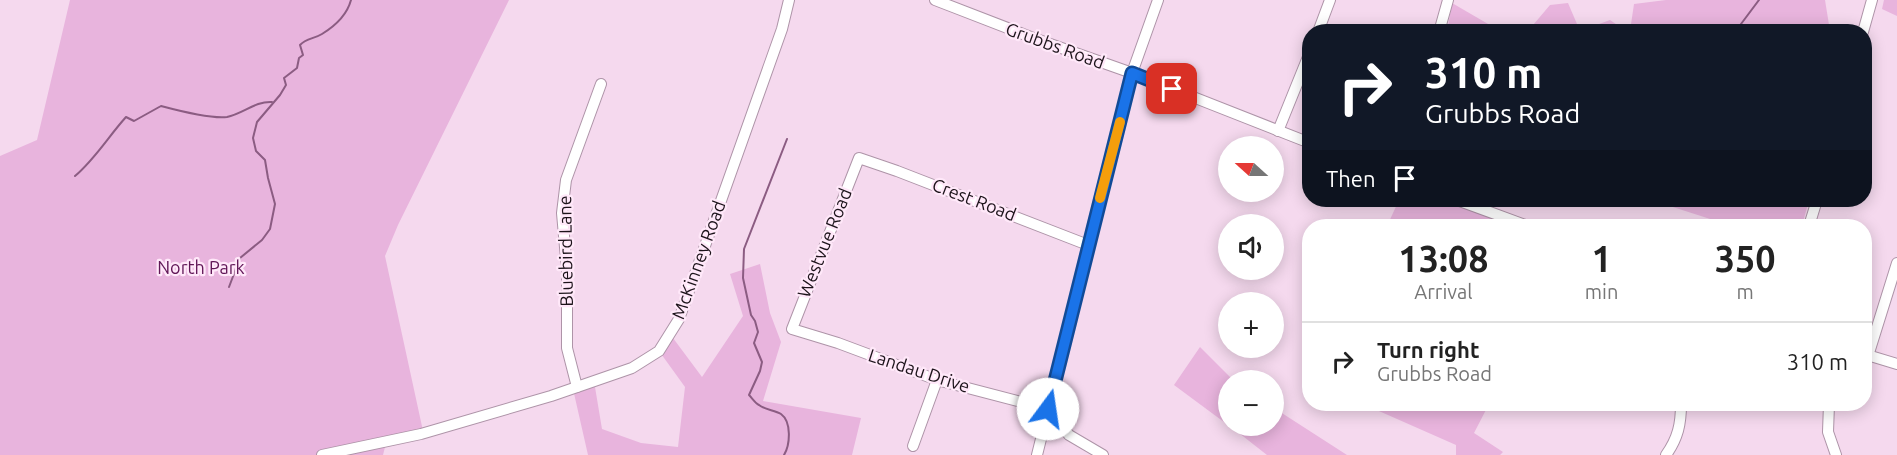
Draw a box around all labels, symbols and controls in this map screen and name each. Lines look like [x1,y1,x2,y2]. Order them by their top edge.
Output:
street label: Grubbs Road [1003,18,1107,72]
icon: right [1326,48,1404,126]
text: 310 m [1425,49,1542,96]
pin [1146,63,1197,114]
icon: arrive [1155,72,1188,105]
text: Grubbs Road [1425,98,1580,128]
north arrow [1218,136,1284,202]
map controls [1218,136,1284,436]
icon: arrive [1388,162,1421,195]
text: Then [1326,166,1376,191]
street label: Crest Road [930,174,1019,224]
street label: Westvue Road [793,185,855,300]
street label: Bluebird Lane [554,195,576,307]
street label: McKinney Road [667,198,729,322]
button: sound [1218,214,1284,280]
text: 13:08 [1398,238,1488,279]
text: 1 [1591,238,1612,279]
text: 350 [1715,238,1776,279]
park label: North Park [157,257,245,277]
text: Arrival [1414,280,1473,303]
text: min [1585,280,1618,303]
text: m [1737,280,1754,303]
button: + [1218,292,1284,358]
text: Turn right [1377,337,1479,362]
street label: Landau Drive [866,344,973,396]
icon: right [1326,345,1359,378]
text: 310 m [1787,349,1848,374]
text: Grubbs Road [1377,362,1492,385]
button: − [1218,370,1284,436]
position arrow [1016,377,1080,441]

